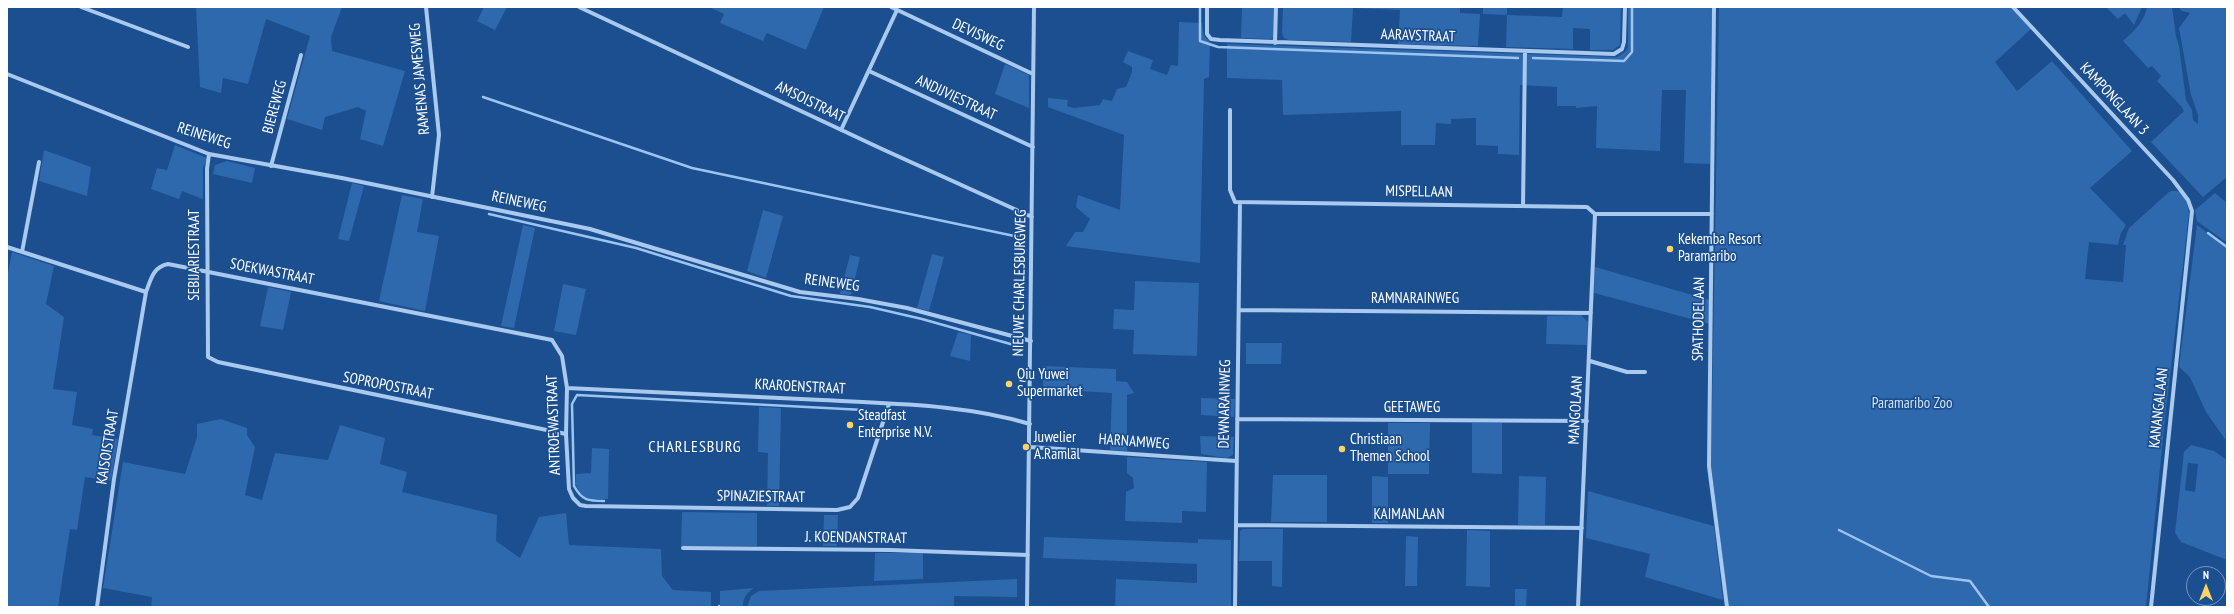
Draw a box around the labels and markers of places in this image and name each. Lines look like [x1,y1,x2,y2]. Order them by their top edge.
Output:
place label: Kekemba Resort Paramaribo [1678,231,1761,266]
marker: Kekemba Resort Paramaribo [1665,244,1675,254]
place label: Qiu Yuwei Supermarket [1017,366,1083,401]
marker: Qiu Yuwei Supermarket [1004,379,1014,389]
place label: Steadfast Enterprise N.V. [858,407,933,442]
marker: Steadfast Enterprise N.V. [845,420,855,430]
place label: Juwelier A.Ramlal [1034,429,1080,464]
place label: Christiaan Themen School [1350,431,1430,466]
marker: Juwelier A.Ramlal [1021,442,1031,452]
marker: Christiaan Themen School [1337,444,1347,454]

